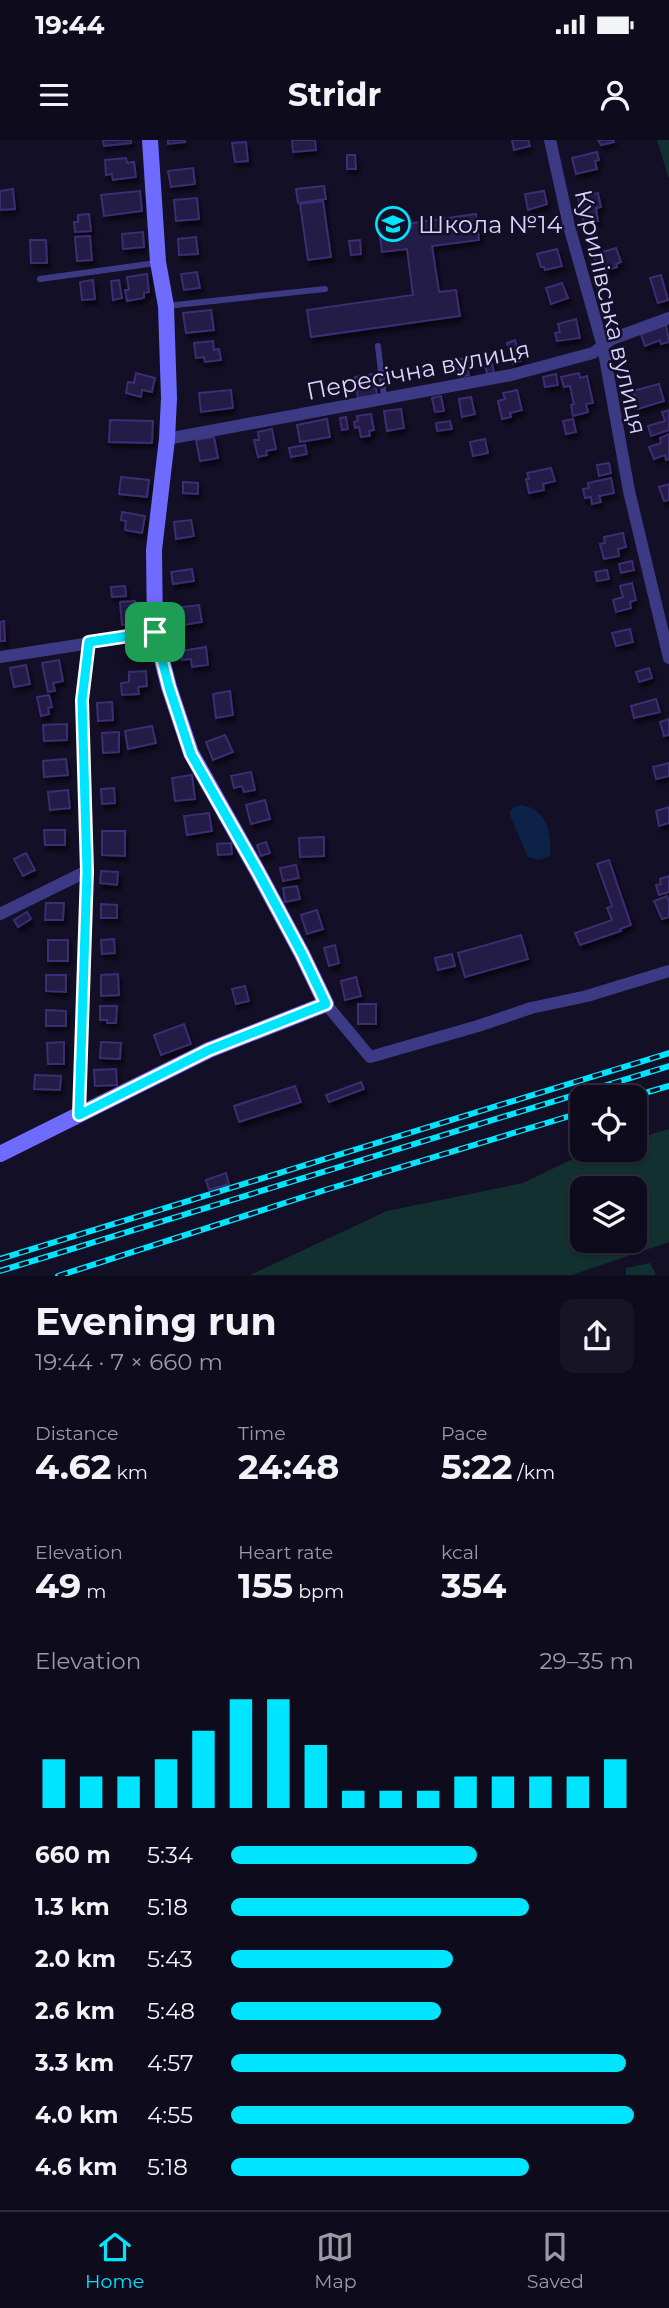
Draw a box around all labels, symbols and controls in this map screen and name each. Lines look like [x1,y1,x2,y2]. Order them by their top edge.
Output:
text: 19:44 [35,9,104,41]
text: Stridr [288,75,381,114]
icon: menu [35,76,73,114]
icon: person [596,76,634,114]
street label: Курилівська вулиця [569,187,653,437]
school or university icon: Школа №14 [374,205,412,243]
place label: Школа №14 [418,210,563,239]
street label: Пересічна вулиця [304,334,532,406]
pin [125,602,185,662]
icon: arrive [136,613,174,651]
map controls [570,1085,647,1253]
button: locate [570,1085,647,1162]
button: layers [570,1176,647,1253]
text: Evening run [35,1298,277,1345]
button: share [560,1299,634,1373]
text: 19:44 · 7 × 660 m [35,1348,223,1376]
text: Distance [35,1422,118,1445]
text: Time [238,1422,286,1445]
text: Pace [441,1422,488,1445]
text: 4.62 [35,1445,111,1488]
text: 24:48 [238,1445,339,1488]
text: 5:22 [441,1445,512,1488]
text: km [111,1461,148,1484]
text: /km [512,1461,555,1484]
text: Elevation [35,1541,123,1564]
text: Heart rate [238,1541,333,1564]
text: kcal [441,1541,479,1564]
text: 49 [35,1564,81,1607]
text: 155 [238,1564,293,1607]
text: 354 [441,1564,506,1607]
text: m [81,1580,106,1603]
text: bpm [293,1580,344,1603]
text: Elevation [35,1647,141,1675]
text: 29–35 m [540,1647,634,1675]
text: 660 m [35,1841,111,1869]
text: 5:34 [147,1841,193,1869]
text: 1.3 km [35,1893,110,1921]
text: 5:18 [147,1893,188,1921]
text: 2.0 km [35,1945,116,1973]
text: 5:43 [147,1945,193,1973]
text: 2.6 km [35,1997,115,2025]
text: 5:48 [147,1997,195,2025]
text: 3.3 km [35,2049,114,2077]
text: 4:57 [147,2049,193,2077]
text: 4.0 km [35,2101,118,2129]
text: 4:55 [147,2101,193,2129]
text: 4.6 km [35,2153,117,2181]
text: 5:18 [147,2153,188,2181]
tab: Home [85,2228,144,2293]
tab: Map [314,2228,357,2293]
tab: Saved [527,2228,584,2293]

